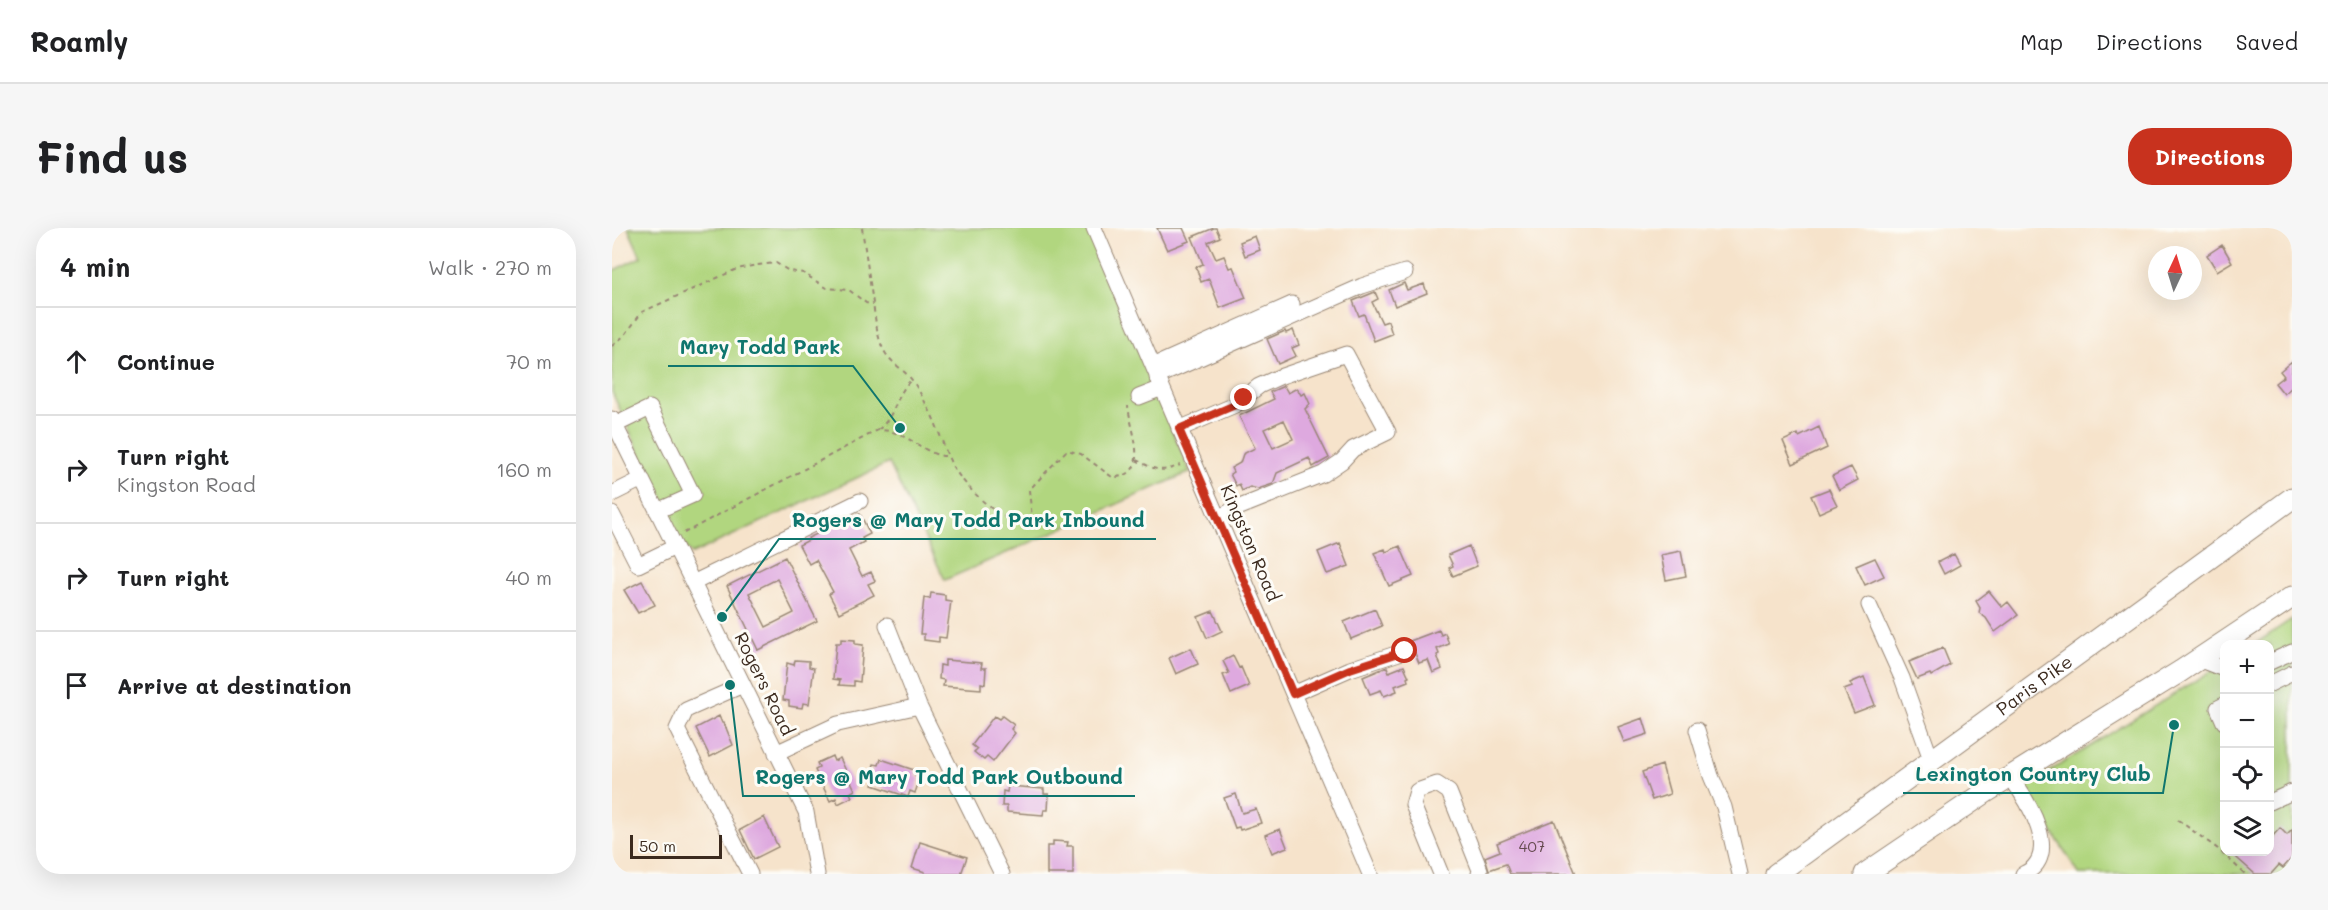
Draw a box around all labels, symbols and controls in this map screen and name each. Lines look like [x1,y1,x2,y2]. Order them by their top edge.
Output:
text: Roamly [30,23,129,59]
text: Map [2020,28,2063,55]
text: Directions [2096,28,2203,55]
text: Saved [2236,28,2298,55]
button: Directions [2128,128,2292,185]
text: Find us [36,129,188,184]
north arrow [2148,246,2202,300]
text: 4 min [60,250,130,284]
text: Walk · 270 m [428,254,552,280]
callout: Mary Todd Park [668,328,853,366]
text: Mary Todd Park [680,333,840,359]
icon: ahead [60,345,93,378]
text: Continue [117,347,215,376]
text: 70 m [506,348,552,374]
route end [1230,384,1256,410]
text: Turn right [117,442,229,471]
icon: right [60,453,93,486]
text: 160 m [496,456,552,482]
text: Kingston Road [117,471,256,497]
street label: Kingston Road [1215,480,1286,605]
callout: Rogers @ Mary Todd Park Inbound [779,501,1156,539]
text: Rogers @ Mary Todd Park Inbound [792,506,1145,532]
icon: right [60,561,93,594]
text: Turn right [117,563,229,592]
text: 40 m [506,564,552,590]
street label: Rogers Road [730,628,800,739]
route start [1391,637,1417,663]
map controls [2220,640,2274,856]
button: + [2220,640,2274,694]
street label: Paris Pike [1991,649,2077,721]
icon: arrive [60,669,93,702]
text: Arrive at destination [117,671,352,700]
button: − [2220,694,2274,748]
button: locate [2220,748,2274,802]
callout: Lexington Country Club [1903,755,2163,793]
callout: Rogers @ Mary Todd Park Outbound [743,758,1135,796]
text: Lexington Country Club [1915,760,2151,786]
text: Rogers @ Mary Todd Park Outbound [755,763,1123,789]
button: layers [2220,802,2274,856]
scale bar [630,832,722,860]
text: 50 m [639,835,676,856]
house number: 407 [1519,836,1545,856]

